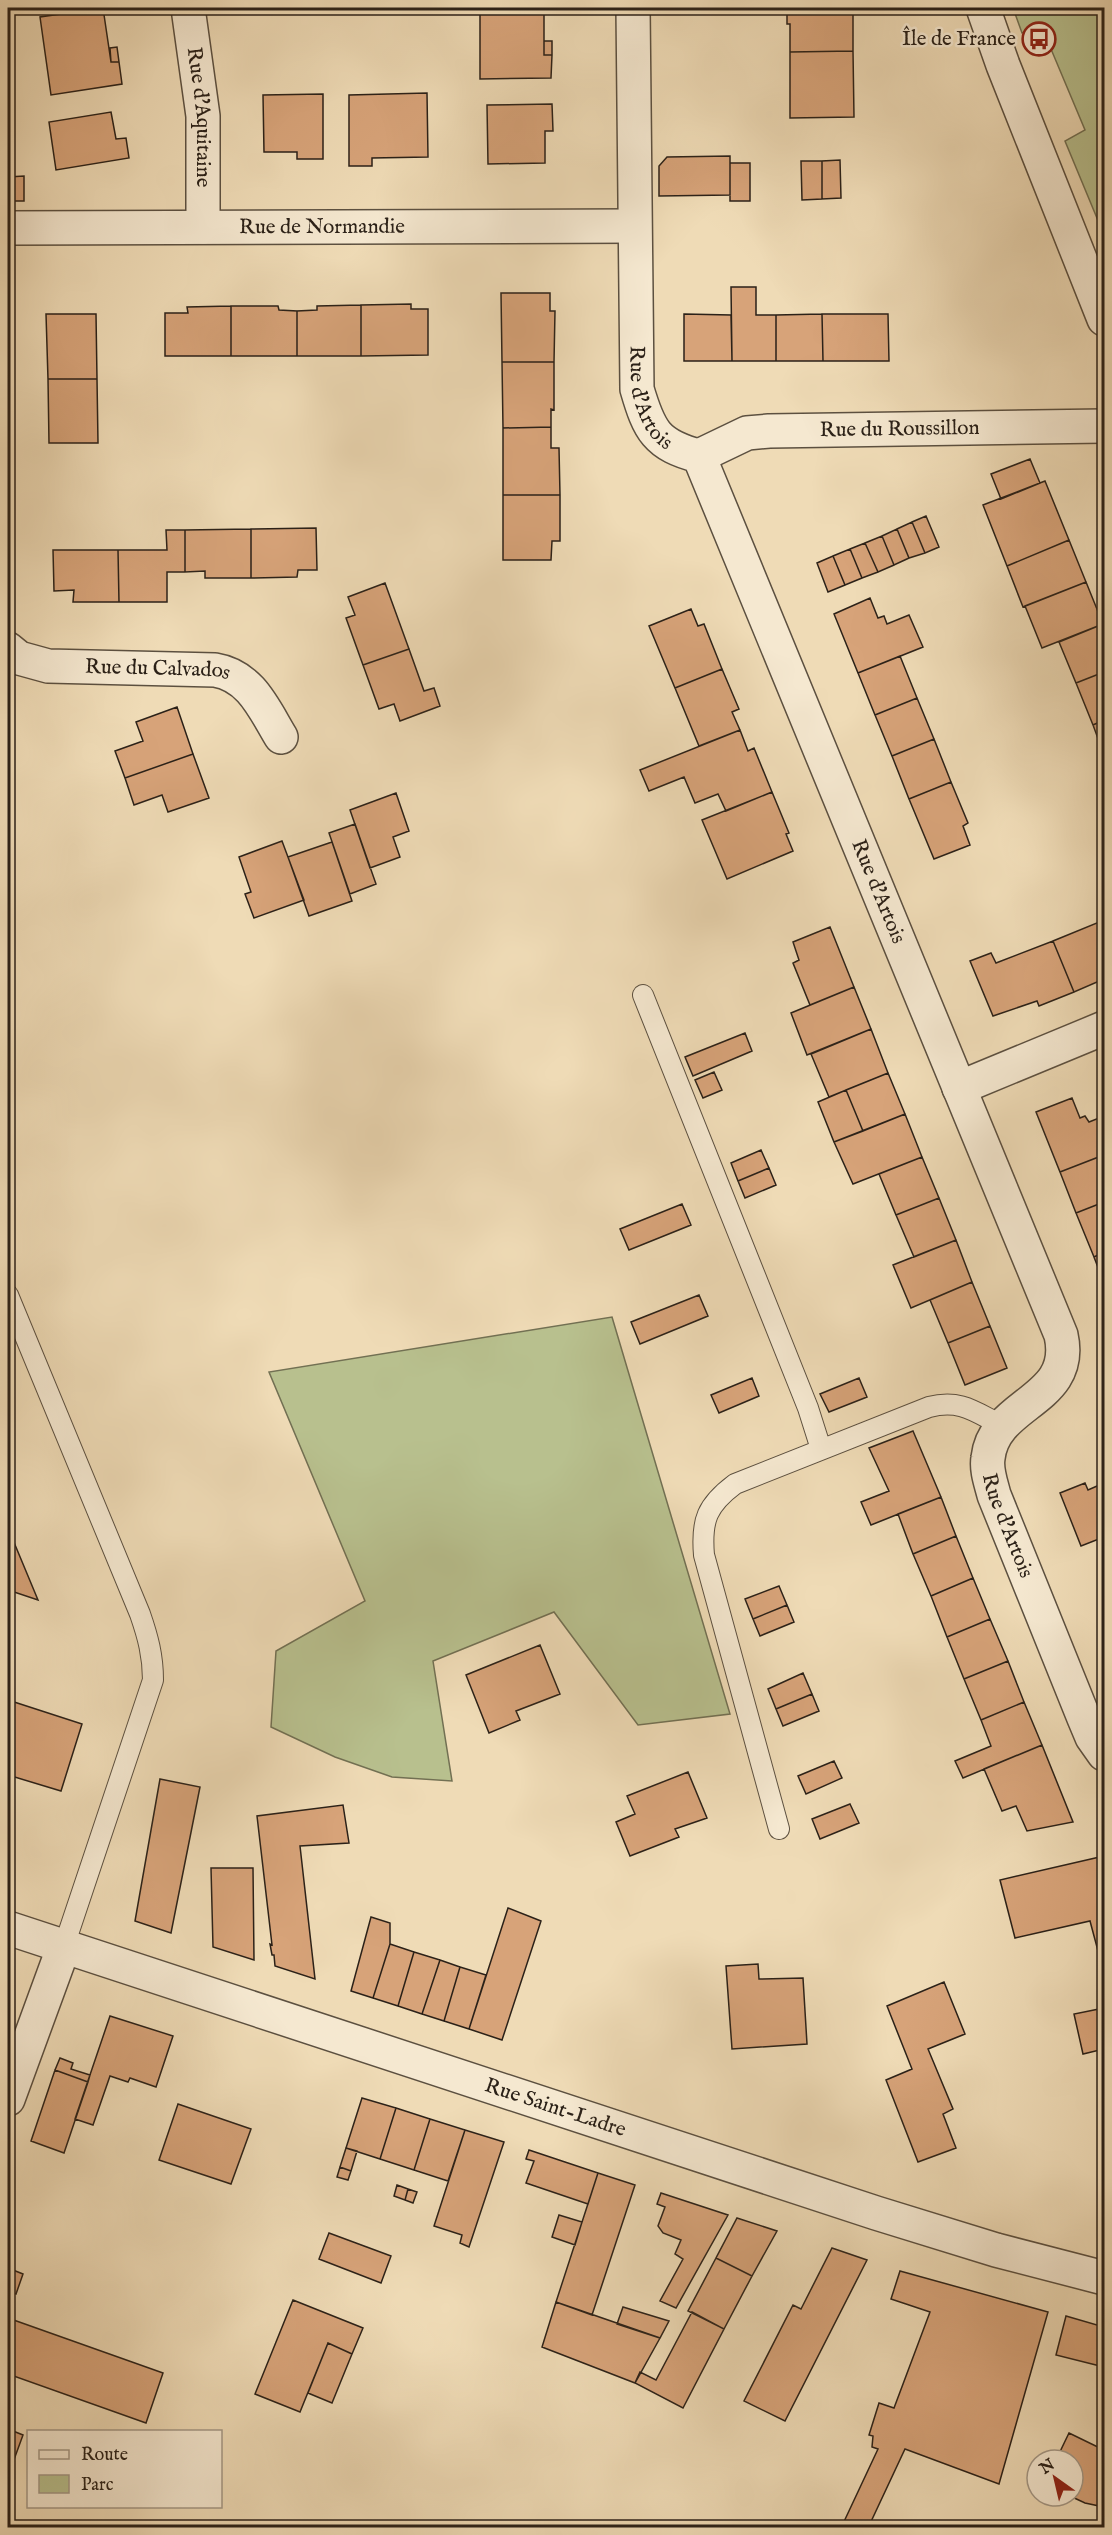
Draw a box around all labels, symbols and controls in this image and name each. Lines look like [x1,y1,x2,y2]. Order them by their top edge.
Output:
bus stop icon: Île de France [1021,21,1057,57]
place label: Île de France [902,25,1016,53]
street label: Rue d'Aquitaine [180,45,217,188]
street label: Rue de Normandie [239,213,405,241]
street label: Rue d'Artois [623,346,678,457]
street label: Rue du Roussillon [819,414,980,444]
street label: Rue du Calvados [85,653,235,687]
street label: Rue d'Artois [845,835,912,948]
street label: Rue d'Artois [975,1470,1040,1582]
street label: Rue Saint-Ladre [481,2072,630,2144]
legend [27,2430,222,2508]
text: Route [81,2444,128,2467]
north arrow [1025,2448,1085,2508]
text: N [1036,2455,1059,2480]
text: Parc [81,2474,114,2497]

